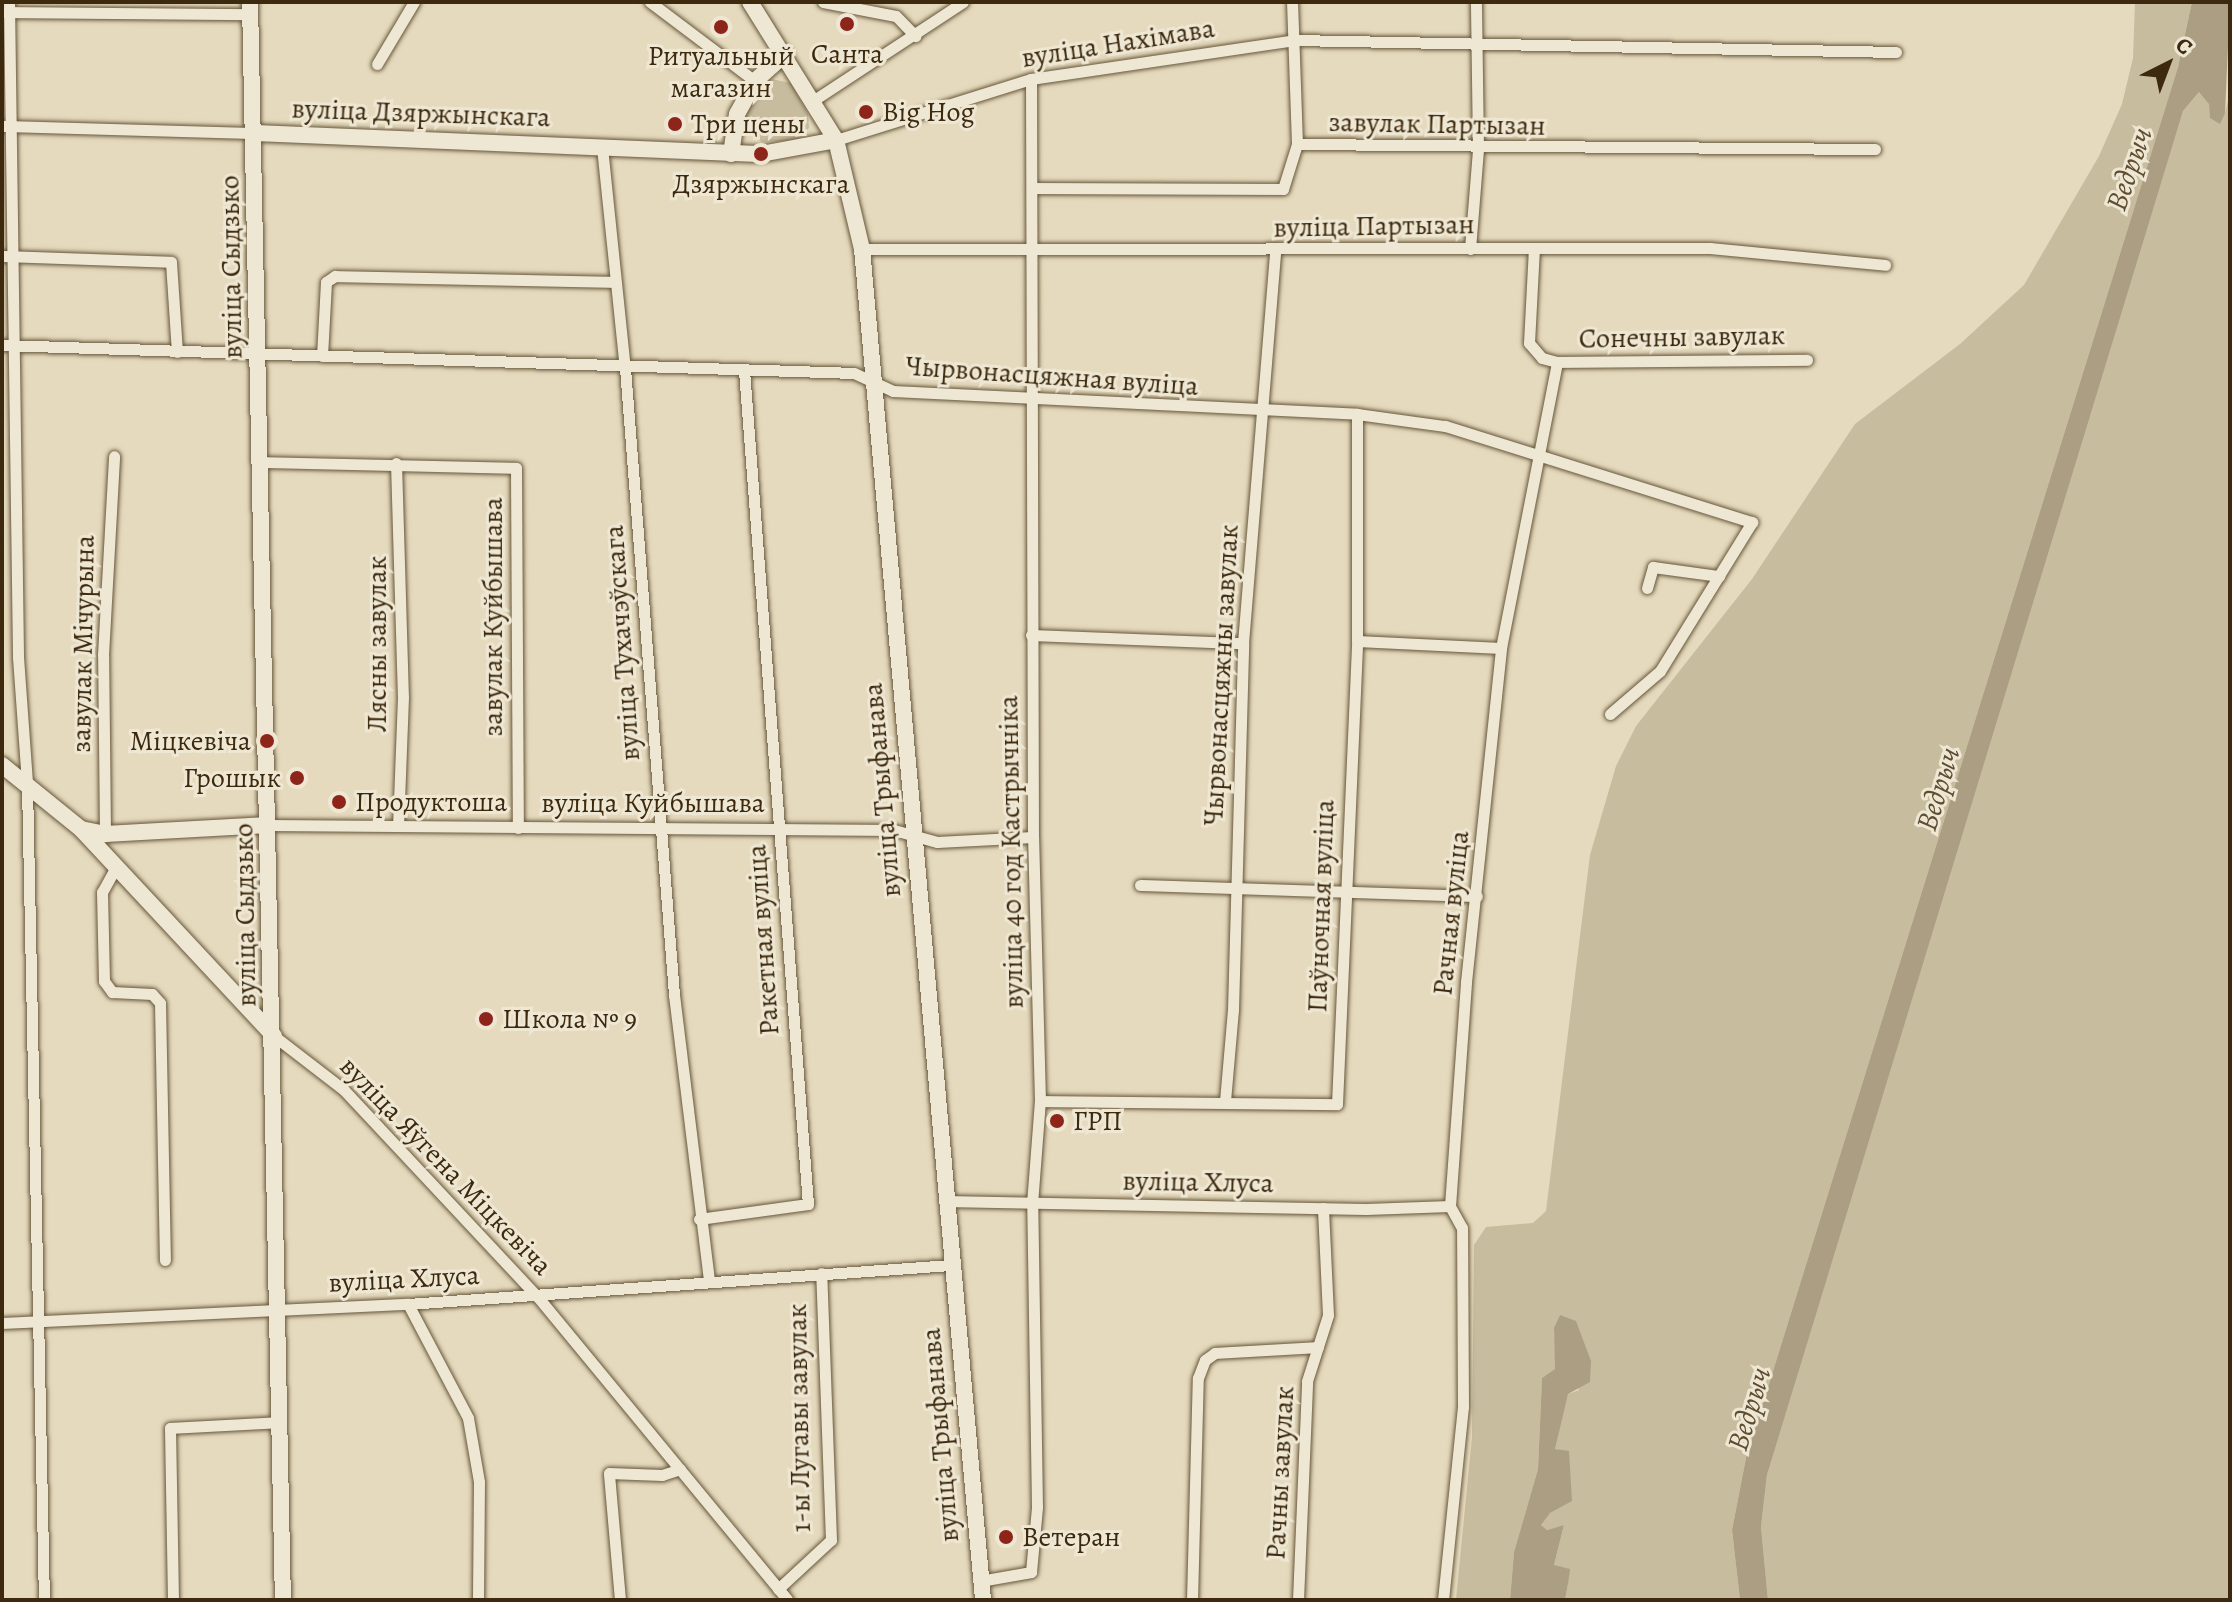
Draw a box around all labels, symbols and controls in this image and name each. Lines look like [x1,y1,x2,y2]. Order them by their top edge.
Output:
street label: вуліца Нахімава [1019,11,1217,75]
marker: Санта [838,15,856,33]
marker: Ритуальный магазин [712,18,730,36]
north arrow [2128,24,2208,104]
text: С [2169,30,2199,62]
place label: Санта [811,37,883,71]
place label: Ритуальный магазин [648,39,794,105]
street label: вуліца Дзяржынскага [291,92,551,134]
place label: Big Hog [882,95,974,129]
marker: Big Hog [857,103,875,121]
street label: завулак Партызан [1328,105,1546,143]
place label: Три цены [691,107,805,141]
marker: Три цены [666,115,684,133]
water label: Ведрыч [2098,123,2160,215]
marker: Дзяржынскага [752,145,770,163]
place label: Дзяржынскага [672,167,850,201]
street label: вуліца Сыдзько [213,175,249,359]
street label: вуліца Партызан [1273,207,1475,245]
street label: Сонечны завулак [1579,318,1785,356]
street label: Чырвонасцяжная вуліца [905,349,1199,403]
street label: завулак Куйбышава [476,497,510,737]
street label: вуліца Тухачэўскага [597,524,647,762]
street label: Чырвонасцяжны завулак [1196,524,1246,826]
street label: завулак Мічурына [64,535,102,753]
street label: Лясны завулак [360,556,394,732]
street label: вуліца Трыфанава [856,681,908,899]
street label: вуліца 40 год Кастрычніка [991,695,1031,1009]
place label: Міцкевіча [130,724,251,758]
marker: Міцкевіча [258,732,276,750]
water label: Ведрыч [1908,743,1968,835]
place label: Грошык [183,761,281,795]
marker: Грошык [288,769,306,787]
place label: Продуктоша [355,785,507,819]
street label: вуліца Куйбышава [541,786,765,820]
marker: Продуктоша [330,793,348,811]
street label: Паўночная вуліца [1300,799,1342,1013]
street label: вуліца Сыдзько [227,823,263,1007]
street label: Рачная вуліца [1426,829,1476,997]
street label: Ракетная вуліца [740,843,786,1037]
place label: Школа № 9 [502,1002,637,1036]
marker: Школа № 9 [477,1010,495,1028]
street label: вуліца Яўгена Міцкевіча [333,1050,559,1282]
place label: ГРП [1073,1104,1122,1138]
marker: ГРП [1048,1112,1066,1130]
street label: вуліца Хлуса [1122,1164,1274,1200]
street label: вуліца Хлуса [328,1258,480,1300]
street label: 1-ы Лугавы завулак [780,1303,818,1533]
street label: вуліца Трыфанава [914,1326,966,1544]
water label: Ведрыч [1719,1363,1779,1455]
street label: Рачны завулак [1259,1385,1301,1561]
place label: Ветеран [1022,1520,1120,1554]
marker: Ветеран [997,1528,1015,1546]

